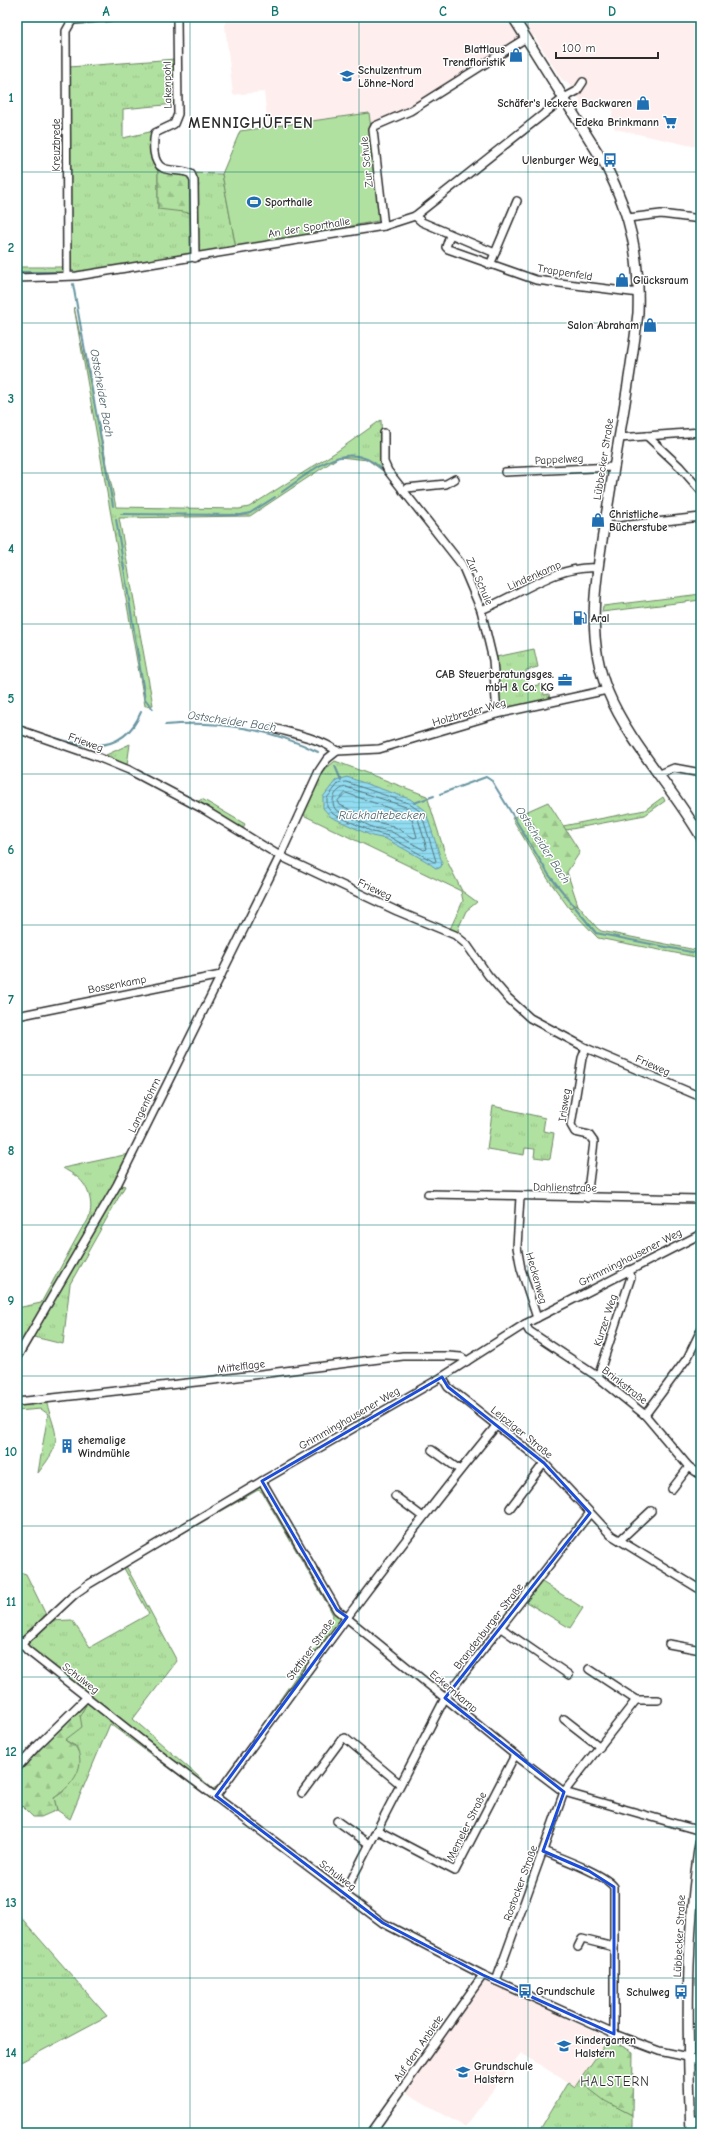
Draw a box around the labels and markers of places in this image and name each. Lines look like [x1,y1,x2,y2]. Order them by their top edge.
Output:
place label: Blattlaus Trendfloristik [443,43,506,69]
shop icon: Blattlaus Trendfloristik [508,47,524,63]
place label: Schulzentrum Löhne-Nord [358,64,422,90]
school or university icon: Schulzentrum Löhne-Nord [339,68,355,84]
shop icon: Schäfer's leckere Backwaren [635,95,651,111]
place label: Schäfer's leckere Backwaren [498,97,632,110]
supermarket icon: Edeka Brinkmann [662,114,678,130]
place label: Edeka Brinkmann [575,116,659,129]
bus stop icon: Ulenburger Weg [602,152,618,168]
place label: Ulenburger Weg [522,154,599,167]
sports icon: Sporthalle [246,194,262,210]
place label: Sporthalle [265,196,313,209]
shop icon: Glücksraum [614,272,630,288]
place label: Glücksraum [633,274,689,287]
shop icon: Salon Abraham [642,317,658,333]
place label: Salon Abraham [568,319,639,332]
place label: Christliche Bücherstube [609,508,668,534]
shop icon: Christliche Bücherstube [590,512,606,528]
fuel station icon: Aral [572,610,588,626]
place label: Aral [591,612,609,625]
place label: CAB Steuerberatungsges. mbH & Co. KG [435,668,554,694]
office icon: CAB Steuerberatungsges. mbH & Co. KG [557,672,573,688]
place label: ehemalige Windmühle [78,1434,131,1460]
building icon: ehemalige Windmühle [59,1438,75,1454]
bus stop icon: Grundschule [517,1983,533,1999]
bus stop icon: Schulweg [673,1984,689,2000]
place label: Grundschule [536,1985,596,1998]
place label: Schulweg [626,1986,670,1999]
place label: Kindergarten Halstern [575,2034,636,2060]
school or university icon: Kindergarten Halstern [556,2038,572,2054]
place label: Grundschule Halstern [474,2060,534,2086]
school or university icon: Grundschule Halstern [455,2064,471,2080]

